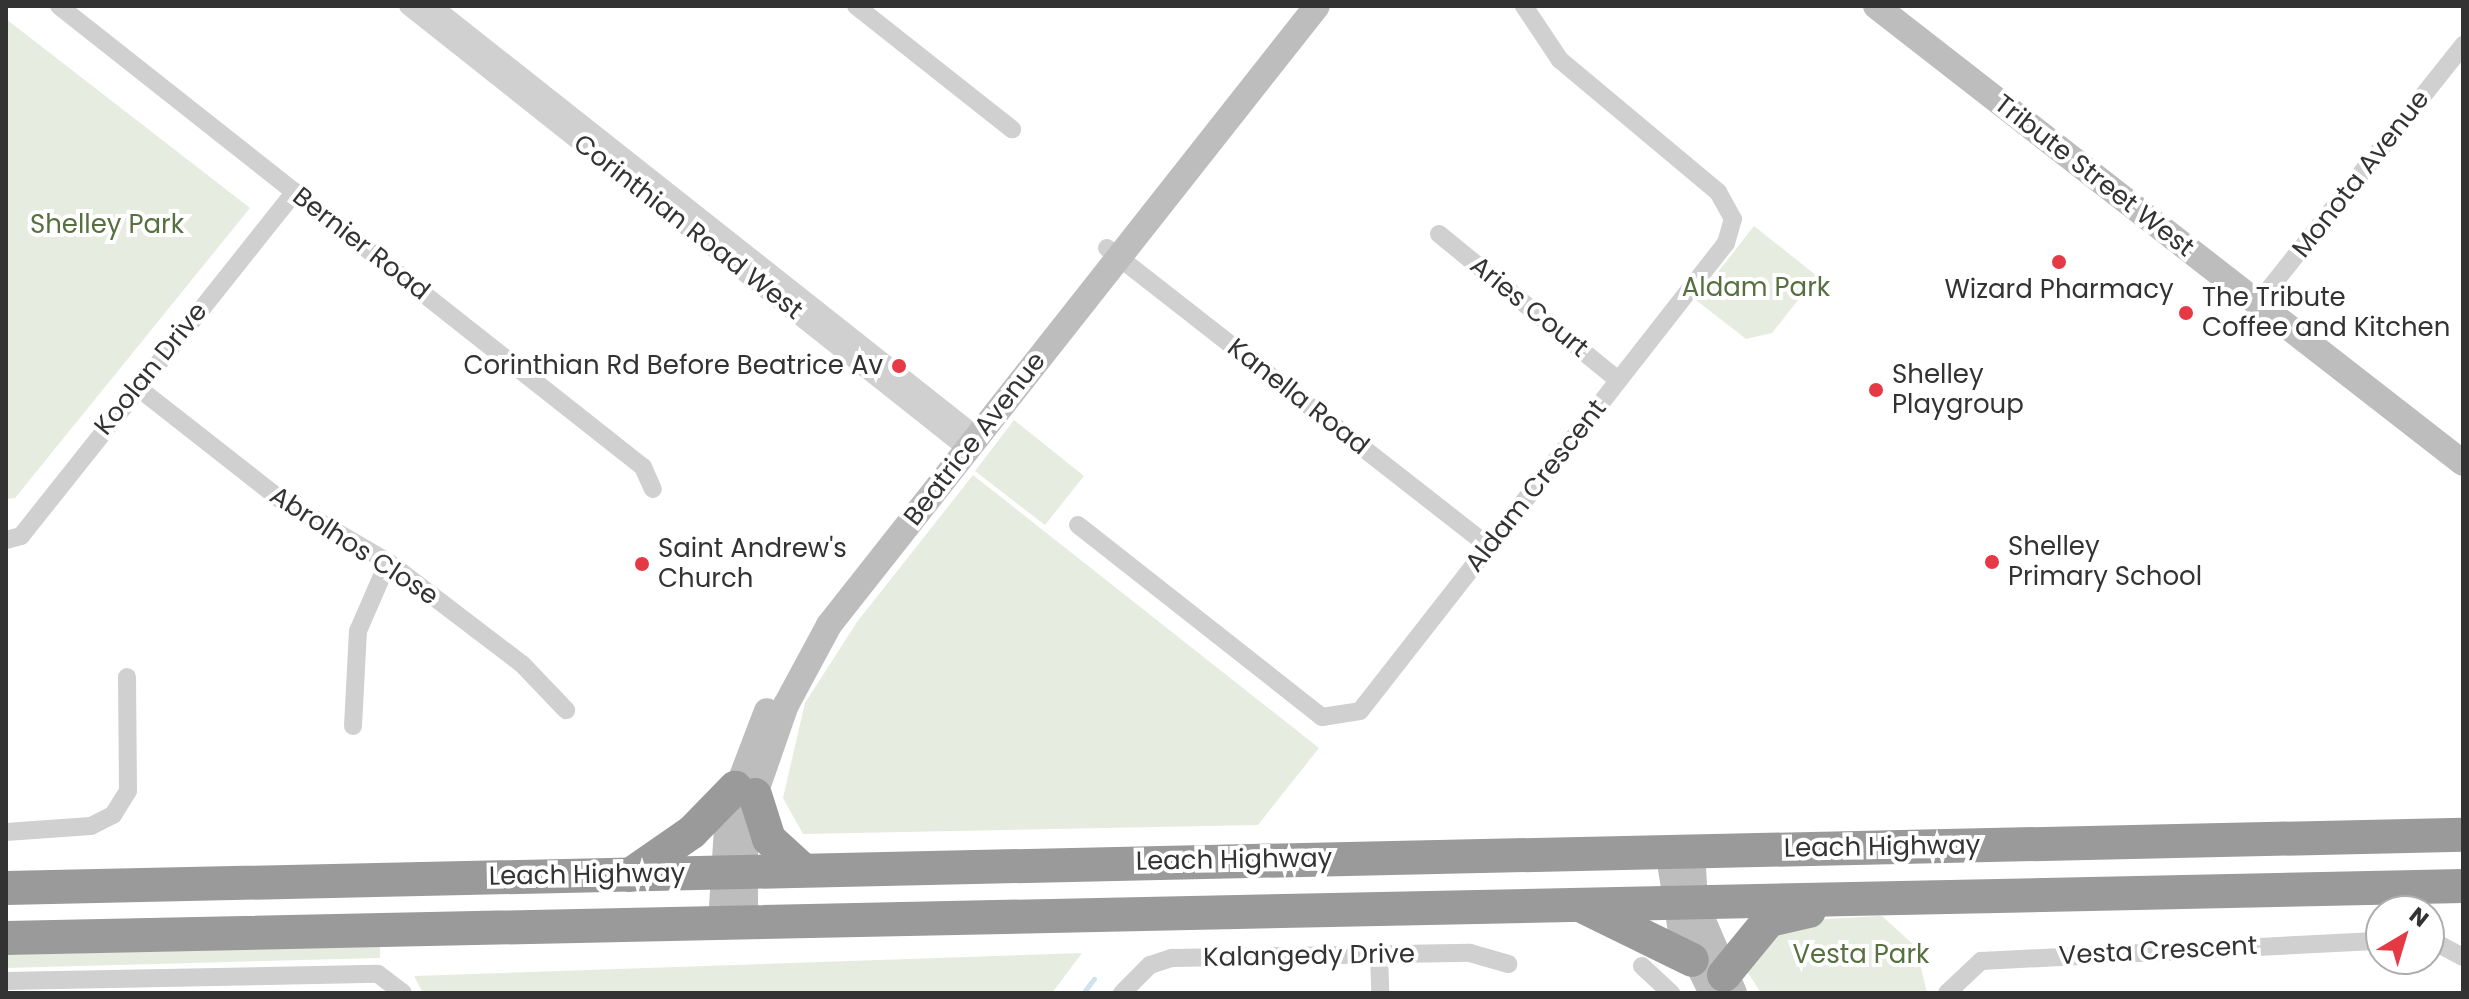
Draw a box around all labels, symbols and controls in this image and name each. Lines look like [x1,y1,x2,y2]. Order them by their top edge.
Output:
street label: Monota Avenue [2286,84,2436,264]
street label: Tribute Street West [1988,88,2200,264]
street label: Corinthian Road West [567,128,809,326]
street label: Bernier Road [286,181,436,307]
park label: Shelley Park [30,209,184,241]
street label: Aries Court [1464,250,1594,364]
marker: Wizard Pharmacy [2050,253,2068,271]
park label: Aldam Park [1682,272,1830,304]
place label: Wizard Pharmacy [1944,274,2174,306]
place label: The Tribute Coffee and Kitchen [2202,282,2450,344]
street label: Koolan Drive [88,296,214,442]
marker: The Tribute Coffee and Kitchen [2177,304,2195,322]
street label: Kanella Road [1221,332,1375,462]
street label: Beatrice Avenue [898,346,1052,532]
place label: Corinthian Rd Before Beatrice Av [463,350,883,382]
marker: Corinthian Rd Before Beatrice Av [890,357,908,375]
place label: Shelley Playgroup [1892,359,2024,420]
marker: Shelley Playgroup [1867,381,1885,399]
street label: Aldam Crescent [1459,394,1613,578]
street label: Abrolhos Close [264,480,444,612]
place label: Shelley Primary School [2008,531,2202,592]
place label: Saint Andrew's Church [658,533,847,594]
marker: Shelley Primary School [1983,553,2001,571]
marker: Saint Andrew's Church [633,555,651,573]
street label: Leach Highway [1784,830,1980,864]
street label: Leach Highway [1136,843,1332,877]
street label: Leach Highway [489,858,685,892]
north arrow [2365,895,2445,975]
text: N [2403,900,2435,935]
street label: Vesta Crescent [2058,930,2258,972]
street label: Kalangedy Drive [1203,939,1415,973]
park label: Vesta Park [1793,939,1929,971]

